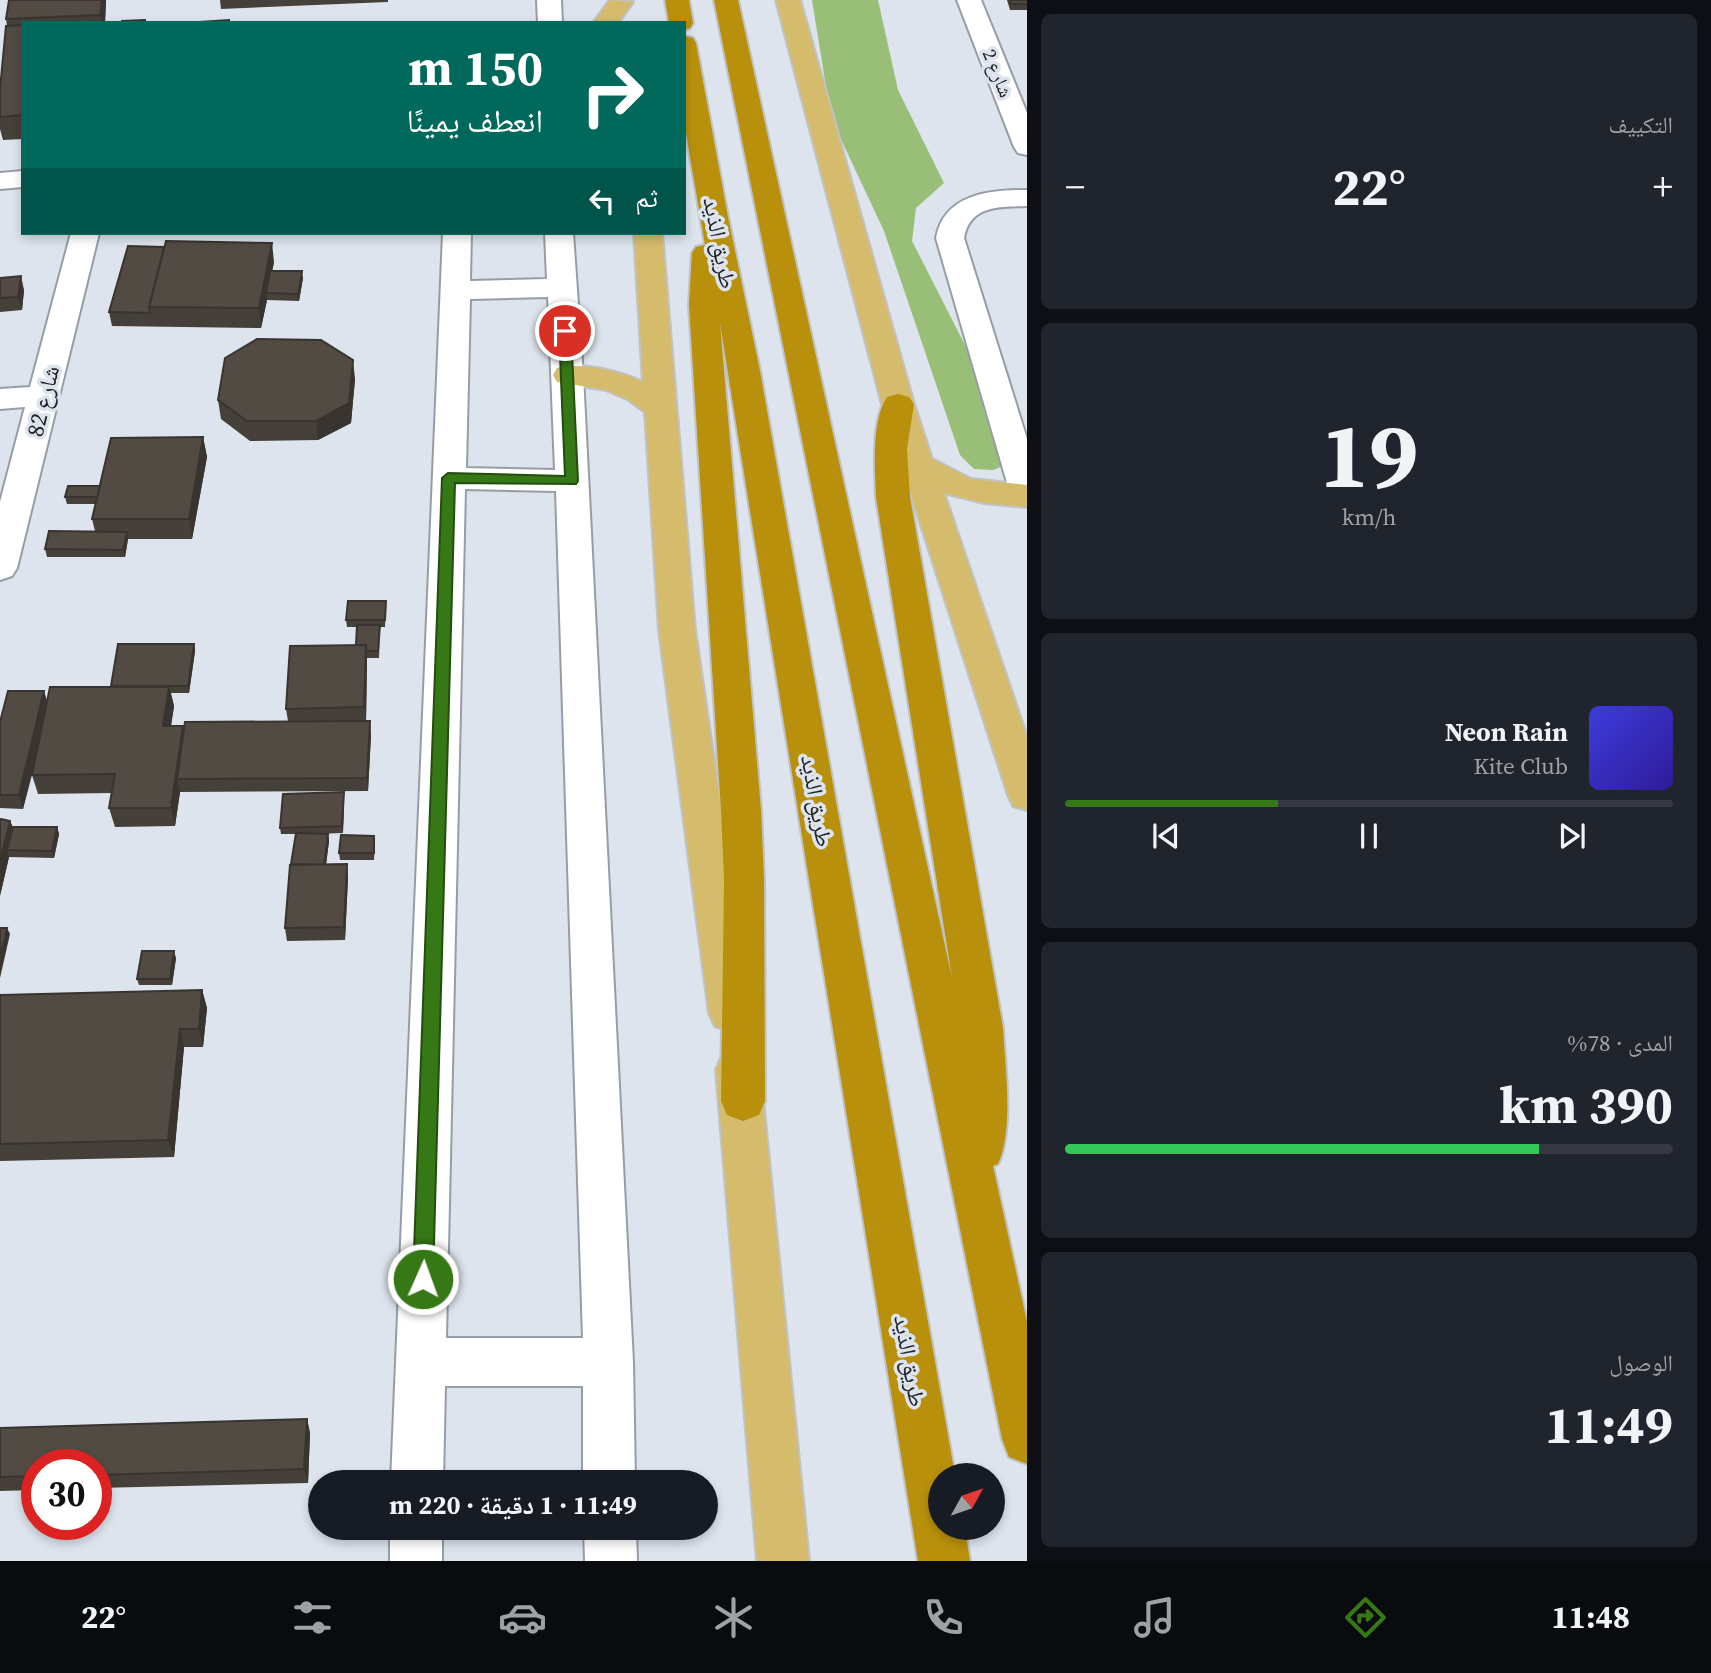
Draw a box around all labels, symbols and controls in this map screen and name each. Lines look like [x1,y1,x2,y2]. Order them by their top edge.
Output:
text: 150 m [408,34,543,101]
street label: شارع 2 [977,45,1019,101]
icon: right [567,49,658,140]
text: انعطف يمينًا [406,99,543,143]
text: التكييف [1608,109,1673,141]
text: 22° [1332,151,1406,222]
text: − [1065,161,1085,213]
text: + [1653,161,1673,213]
text: ثم [635,180,658,216]
icon: left [583,182,621,220]
street label: طريق الذيد [695,195,745,291]
pin [535,301,595,361]
icon: arrive [546,312,584,350]
street label: شارع 82 [19,362,67,440]
text: 19 [1320,393,1418,517]
text: km/h [1342,501,1396,533]
text: Neon Rain [1445,714,1568,750]
text: Kite Club [1473,750,1568,782]
street label: طريق الذيد [793,753,841,849]
icon: previous [1147,817,1185,855]
icon: pause [1350,817,1388,855]
icon: next [1553,817,1591,855]
text: المدى · 78% [1567,1027,1673,1059]
text: 390 km [1499,1069,1673,1140]
position arrow [386,1242,460,1316]
street label: طريق الذيد [886,1313,934,1409]
text: الوصول [1609,1347,1673,1379]
text: 11:49 [1545,1389,1673,1460]
speed limit sign: 30 [21,1449,112,1540]
north arrow [928,1463,1004,1540]
map controls [928,1463,1005,1540]
text: 11:49 · 1 دقيقة · 220 m [389,1487,637,1523]
icon: filters [288,1593,337,1642]
icon: car [498,1593,547,1642]
icon: climate [709,1593,758,1642]
icon: phone [919,1593,968,1642]
icon: music [1130,1593,1179,1642]
icon: directions [1341,1593,1390,1642]
text: 22° [81,1595,126,1639]
text: 11:48 [1551,1595,1630,1639]

